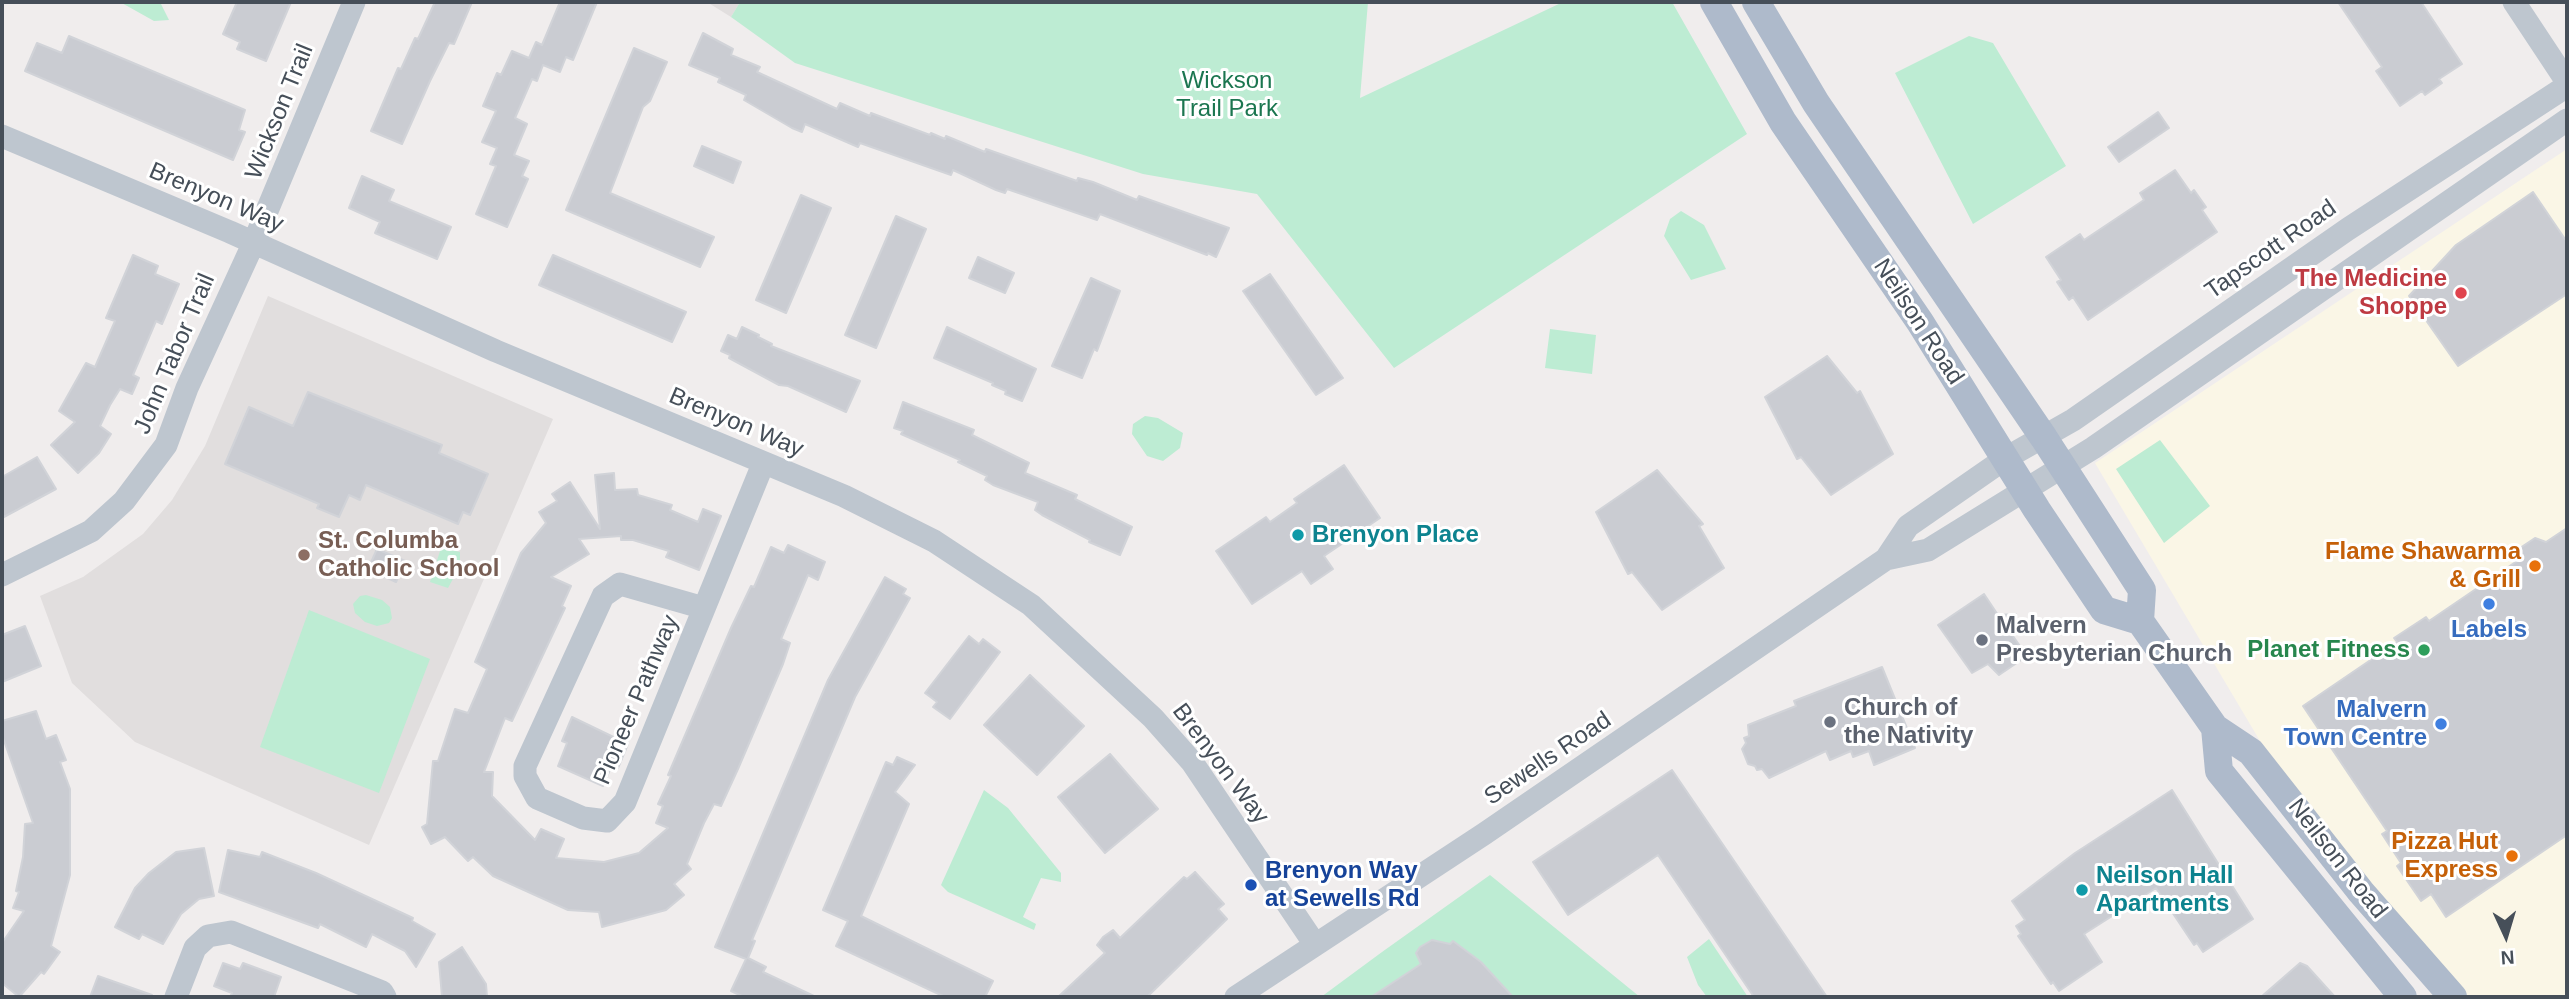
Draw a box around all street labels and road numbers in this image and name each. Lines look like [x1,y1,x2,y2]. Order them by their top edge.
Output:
street label: Wickson Trail [240,40,320,184]
street label: Brenyon Way [144,157,288,239]
street label: Tapscott Road [2200,194,2342,306]
street label: Neilson Road [1867,254,1969,390]
street label: John Tabor Trail [128,270,222,438]
street label: Brenyon Way [664,382,808,464]
street label: Pioneer Pathway [588,611,686,789]
street label: Brenyon Way [1165,698,1275,830]
street label: Sewells Road [1479,706,1617,812]
street label: Neilson Road [2281,793,2393,925]

